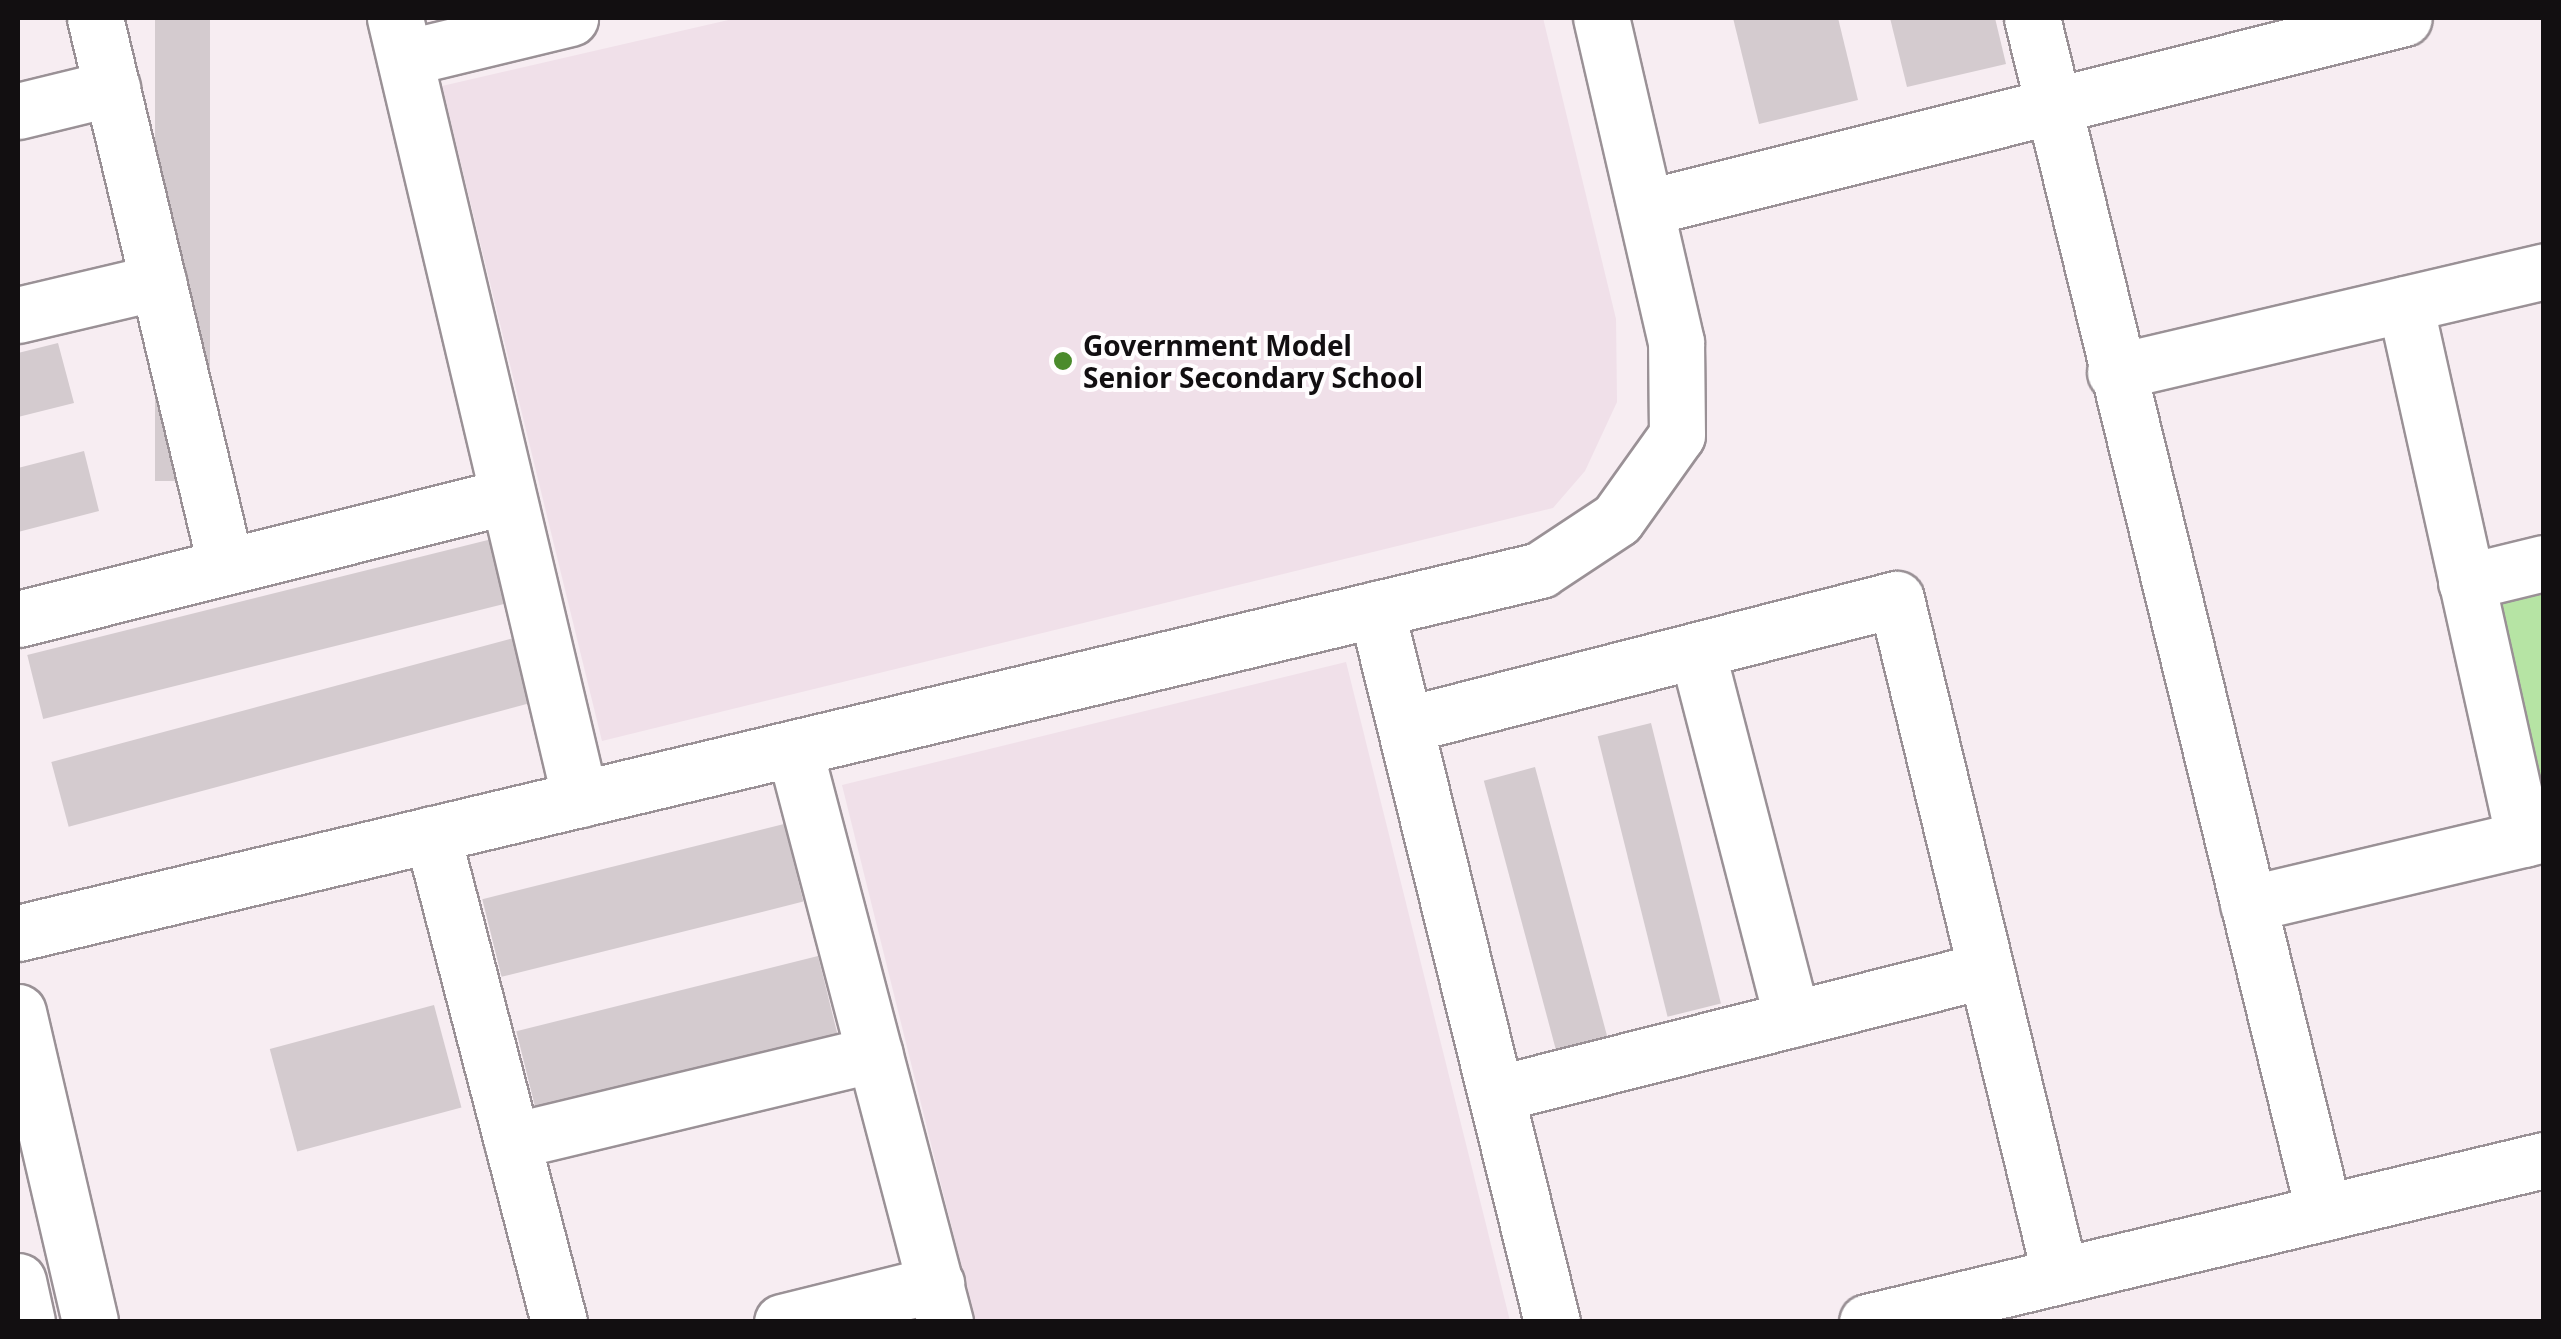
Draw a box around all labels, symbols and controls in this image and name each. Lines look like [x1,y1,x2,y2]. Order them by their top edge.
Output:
place label: Government Model Senior Secondary School [1083,328,1423,394]
marker: Government Model Senior Secondary School [1052,350,1074,372]

